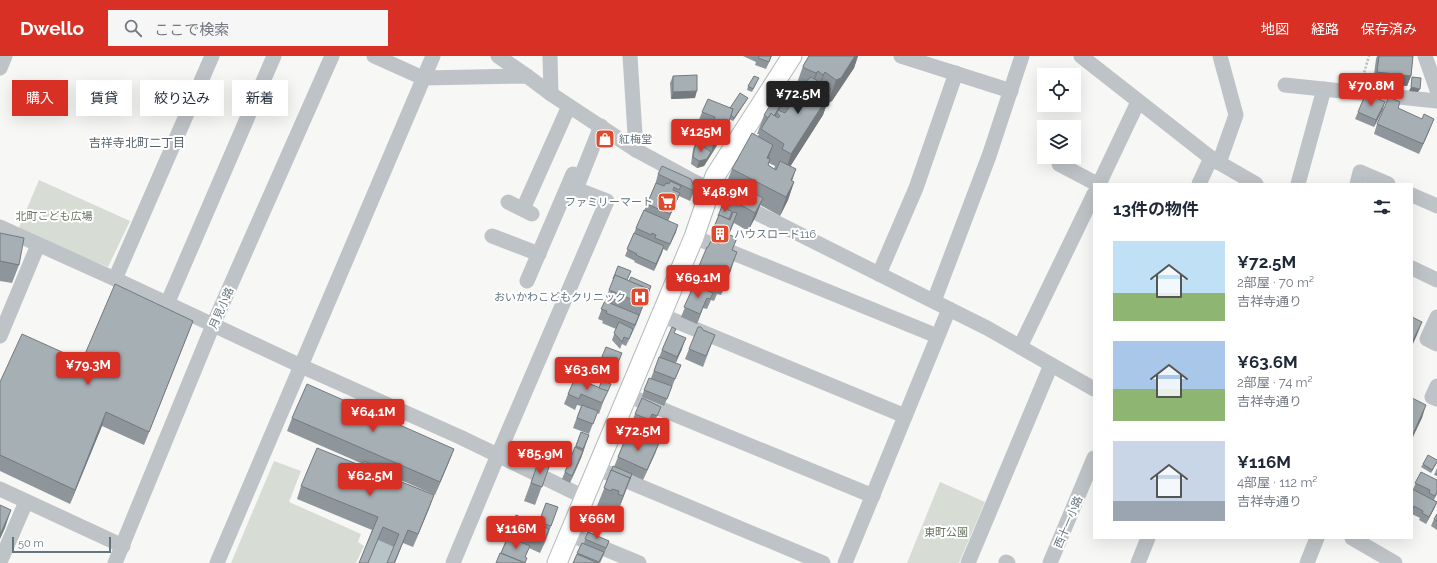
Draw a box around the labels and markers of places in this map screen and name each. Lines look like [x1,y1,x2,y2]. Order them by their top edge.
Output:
pin: ¥70.8M [1338,73,1404,107]
pin: ¥72.5M [765,81,831,115]
pin: ¥125M [673,119,729,153]
shop icon: 紅梅堂 [594,128,616,150]
place label: 紅梅堂 [619,133,652,146]
pin: ¥48.9M [692,179,758,213]
supermarket icon: ファミリーマート [656,191,678,213]
place label: ファミリーマート [565,196,653,209]
building icon: ハウスロード116 [709,223,731,245]
place label: ハウスロード116 [734,228,816,241]
pin: ¥69.1M [665,265,731,299]
hospital icon: おいかわこどもクリニック [629,286,651,308]
place label: おいかわこどもクリニック [494,291,626,304]
pin: ¥79.3M [55,352,121,386]
pin: ¥63.6M [554,357,620,391]
pin: ¥64.1M [340,399,406,433]
pin: ¥72.5M [605,418,671,452]
pin: ¥85.9M [507,441,573,475]
pin: ¥62.5M [337,463,403,497]
pin: ¥66M [573,506,621,540]
pin: ¥116M [488,516,544,550]

